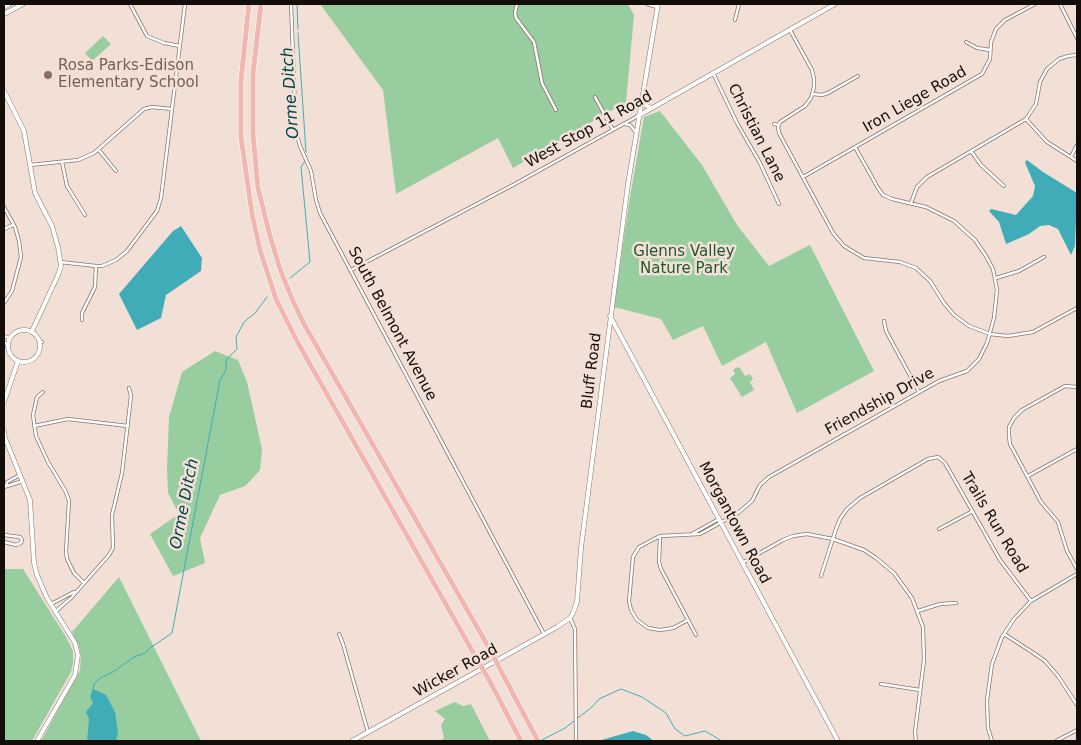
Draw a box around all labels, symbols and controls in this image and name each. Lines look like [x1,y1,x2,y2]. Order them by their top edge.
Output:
water label: Orme Ditch [278,47,304,139]
place label: Rosa Parks-Edison Elementary School [58,57,199,92]
street label: Iron Liege Road [860,63,970,137]
marker: Rosa Parks-Edison Elementary School [42,69,54,81]
street label: Christian Lane [723,81,789,185]
street label: West Stop 11 Road [523,88,655,172]
park label: Glenns Valley Nature Park [633,243,735,278]
street label: South Belmont Avenue [344,244,440,404]
street label: Bluff Road [578,332,606,410]
street label: Friendship Drive [822,365,938,439]
water label: Orme Ditch [167,457,203,551]
street label: Morgantown Road [694,459,774,587]
street label: Trails Run Road [957,469,1031,577]
street label: Wicker Road [411,641,501,701]

